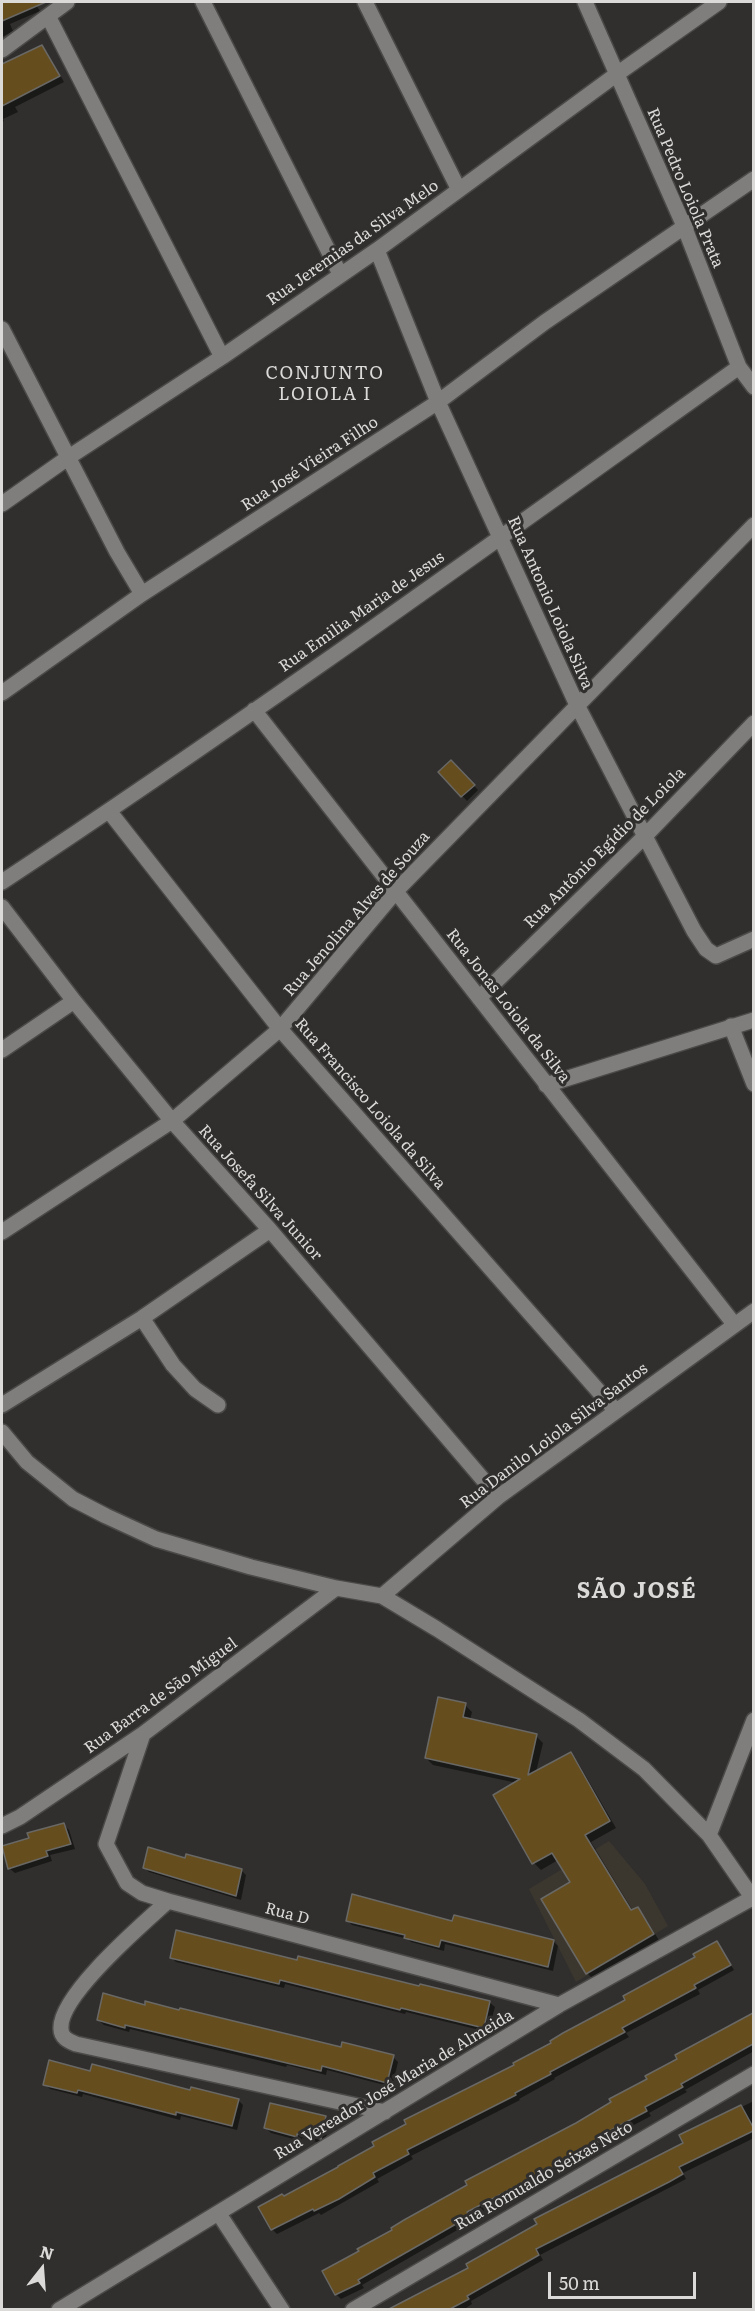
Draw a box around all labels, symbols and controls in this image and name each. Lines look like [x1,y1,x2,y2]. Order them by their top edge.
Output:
street label: Rua Pedro Loiola Prata [643,105,727,271]
street label: Rua Jeremias da Silva Melo [263,176,443,310]
district label: CONJUNTO LOIOLA I [266,363,384,406]
street label: Rua José Vieira Filho [238,413,382,515]
street label: Rua Antonio Loiola Silva [503,514,597,692]
street label: Rua Emilia Maria de Jesus [276,548,448,676]
street label: Rua Antônio Egídio de Loiola [521,764,689,932]
street label: Rua Jenolina Alves de Souza [280,827,434,1001]
street label: Rua Jonas Loiola da Silva [442,925,574,1087]
street label: Rua Francisco Loiola da Silva [290,1015,450,1193]
street label: Rua Josefa Silva Junior [194,1121,326,1265]
street label: Rua Danilo Loiola Silva Santos [456,1359,652,1513]
district label: SÃO JOSÉ [577,1579,697,1605]
street label: Rua Barra de São Miguel [81,1634,241,1758]
street label: Rua D [263,1899,311,1929]
street label: Rua Vereador José Maria de Almeida [271,2006,517,2164]
street label: Rua Romualdo Seixas Neto [452,2117,636,2235]
text: N [37,2238,57,2265]
north arrow [12,2239,72,2299]
scale bar [551,2260,700,2298]
text: 50 m [559,2269,600,2296]

